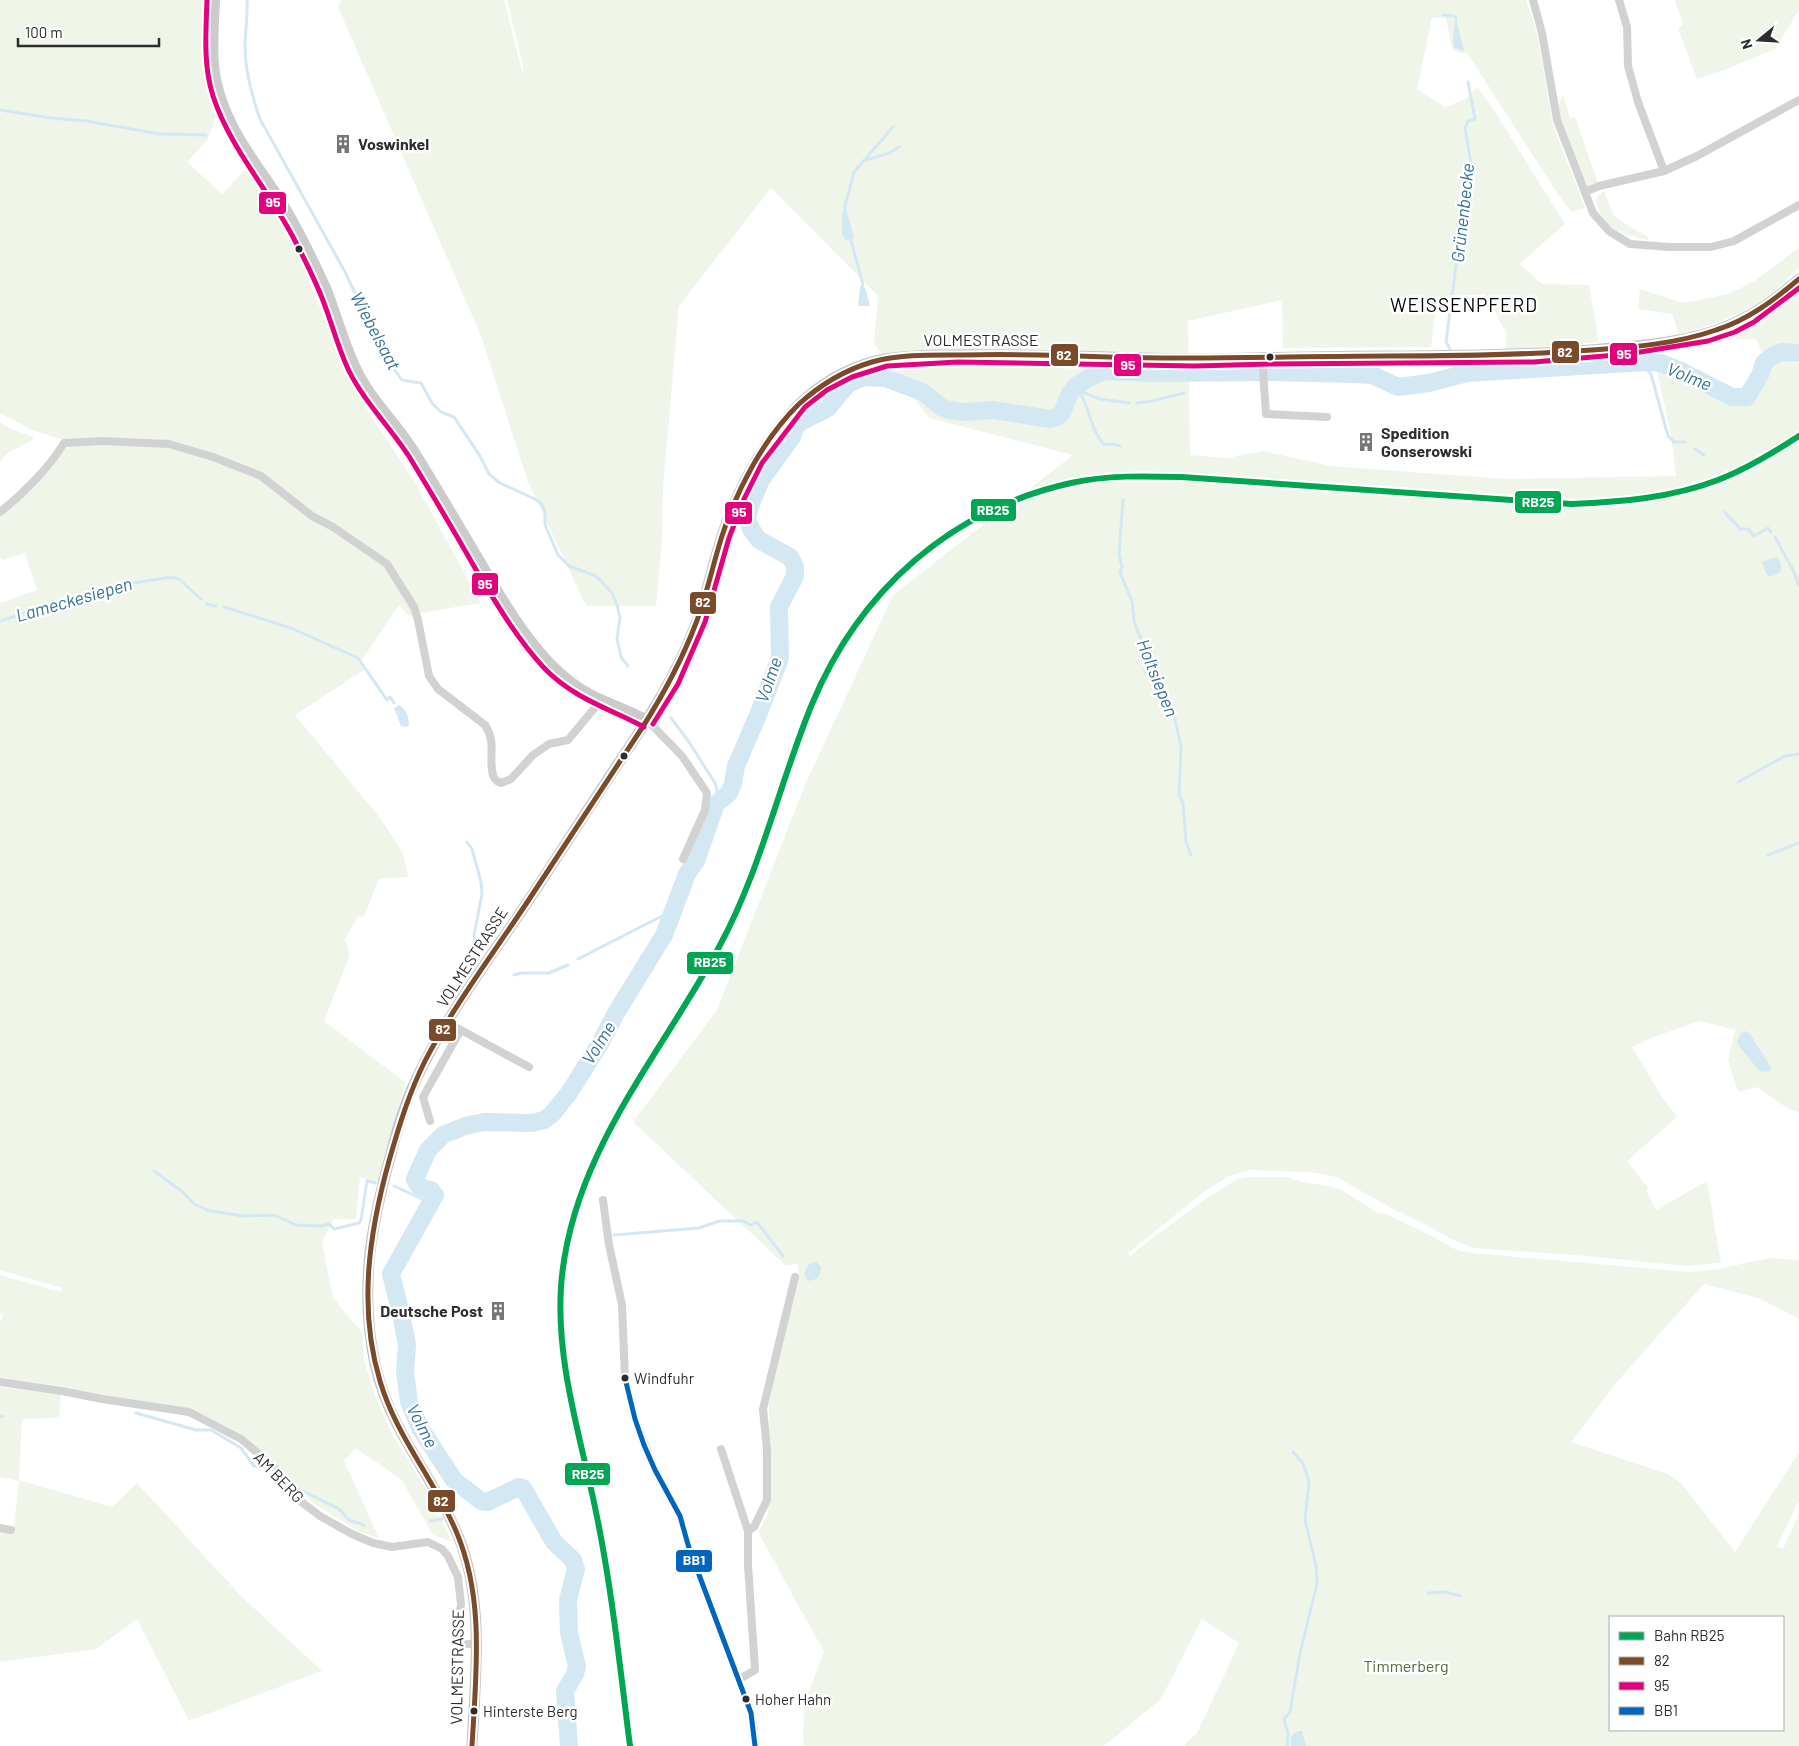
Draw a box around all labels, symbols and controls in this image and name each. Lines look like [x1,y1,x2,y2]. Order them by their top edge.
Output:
scale bar [18,15,159,47]
north arrow [1734,15,1784,65]
text: 100 m [25,23,63,41]
text: N [1737,37,1756,51]
building icon: Voswinkel [332,133,354,155]
place label: Voswinkel [358,134,429,153]
water label: Grünenbecke [1446,162,1478,264]
line badge: 95 [258,191,287,215]
text: 95 [266,193,281,210]
unlabelled marker [294,244,304,254]
water label: Wiebelsaat [346,288,406,374]
district label: WEISSENPFERD [1390,293,1538,316]
street label: VOLMESTRASSE [923,330,1039,349]
line badge: 82 [1551,340,1580,364]
line badge: 95 [1609,342,1638,366]
line badge: 82 [1050,343,1079,367]
text: 82 [1557,343,1573,360]
text: 95 [1617,345,1632,362]
text: 82 [1056,346,1072,363]
unlabelled marker [1265,352,1275,362]
line badge: 95 [1113,353,1142,377]
text: 95 [1121,356,1136,373]
water label: Volme [1664,357,1715,395]
place label: Spedition Gonserowski [1381,423,1472,460]
building icon: Spedition Gonserowski [1355,431,1377,453]
line badge: RB25 [1514,490,1562,514]
text: RB25 [1522,493,1555,510]
line badge: RB25 [970,498,1017,522]
line badge: 95 [724,501,753,525]
text: RB25 [977,501,1010,518]
text: 95 [732,503,747,520]
water label: Lameckesiepen [13,572,134,626]
line badge: 95 [471,572,499,596]
text: 95 [478,575,493,592]
line badge: 82 [689,591,717,615]
text: 82 [695,593,711,610]
water label: Holtsiepen [1132,636,1183,720]
water label: Volme [750,654,786,705]
unlabelled marker [619,751,629,761]
street label: VOLMESTRASSE [432,903,511,1010]
line badge: RB25 [686,951,734,975]
text: RB25 [694,953,727,970]
water label: Volme [576,1017,620,1068]
line badge: 82 [428,1018,457,1042]
text: 82 [435,1020,451,1037]
building icon: Deutsche Post [487,1300,509,1322]
place label: Deutsche Post [380,1301,483,1320]
place label: Windfuhr [634,1369,695,1387]
marker: Windfuhr [620,1373,630,1383]
water label: Volme [403,1400,443,1451]
street label: AM BERG [250,1447,308,1506]
line badge: RB25 [564,1462,611,1486]
text: RB25 [572,1465,605,1482]
line badge: 82 [427,1489,456,1513]
text: 82 [433,1492,449,1509]
line badge: BB1 [675,1549,713,1573]
text: BB1 [683,1551,705,1568]
street label: VOLMESTRASSE [446,1609,467,1725]
legend [1609,1616,1784,1731]
text: Bahn RB25 [1654,1626,1725,1644]
text: 82 [1654,1651,1670,1669]
park label: Timmerberg [1363,1656,1449,1675]
text: 95 [1654,1676,1670,1694]
place label: Hoher Hahn [755,1690,831,1708]
marker: Hoher Hahn [741,1694,751,1704]
text: BB1 [1654,1701,1678,1719]
place label: Hinterste Berg [483,1702,578,1720]
marker: Hinterste Berg [469,1706,479,1716]

